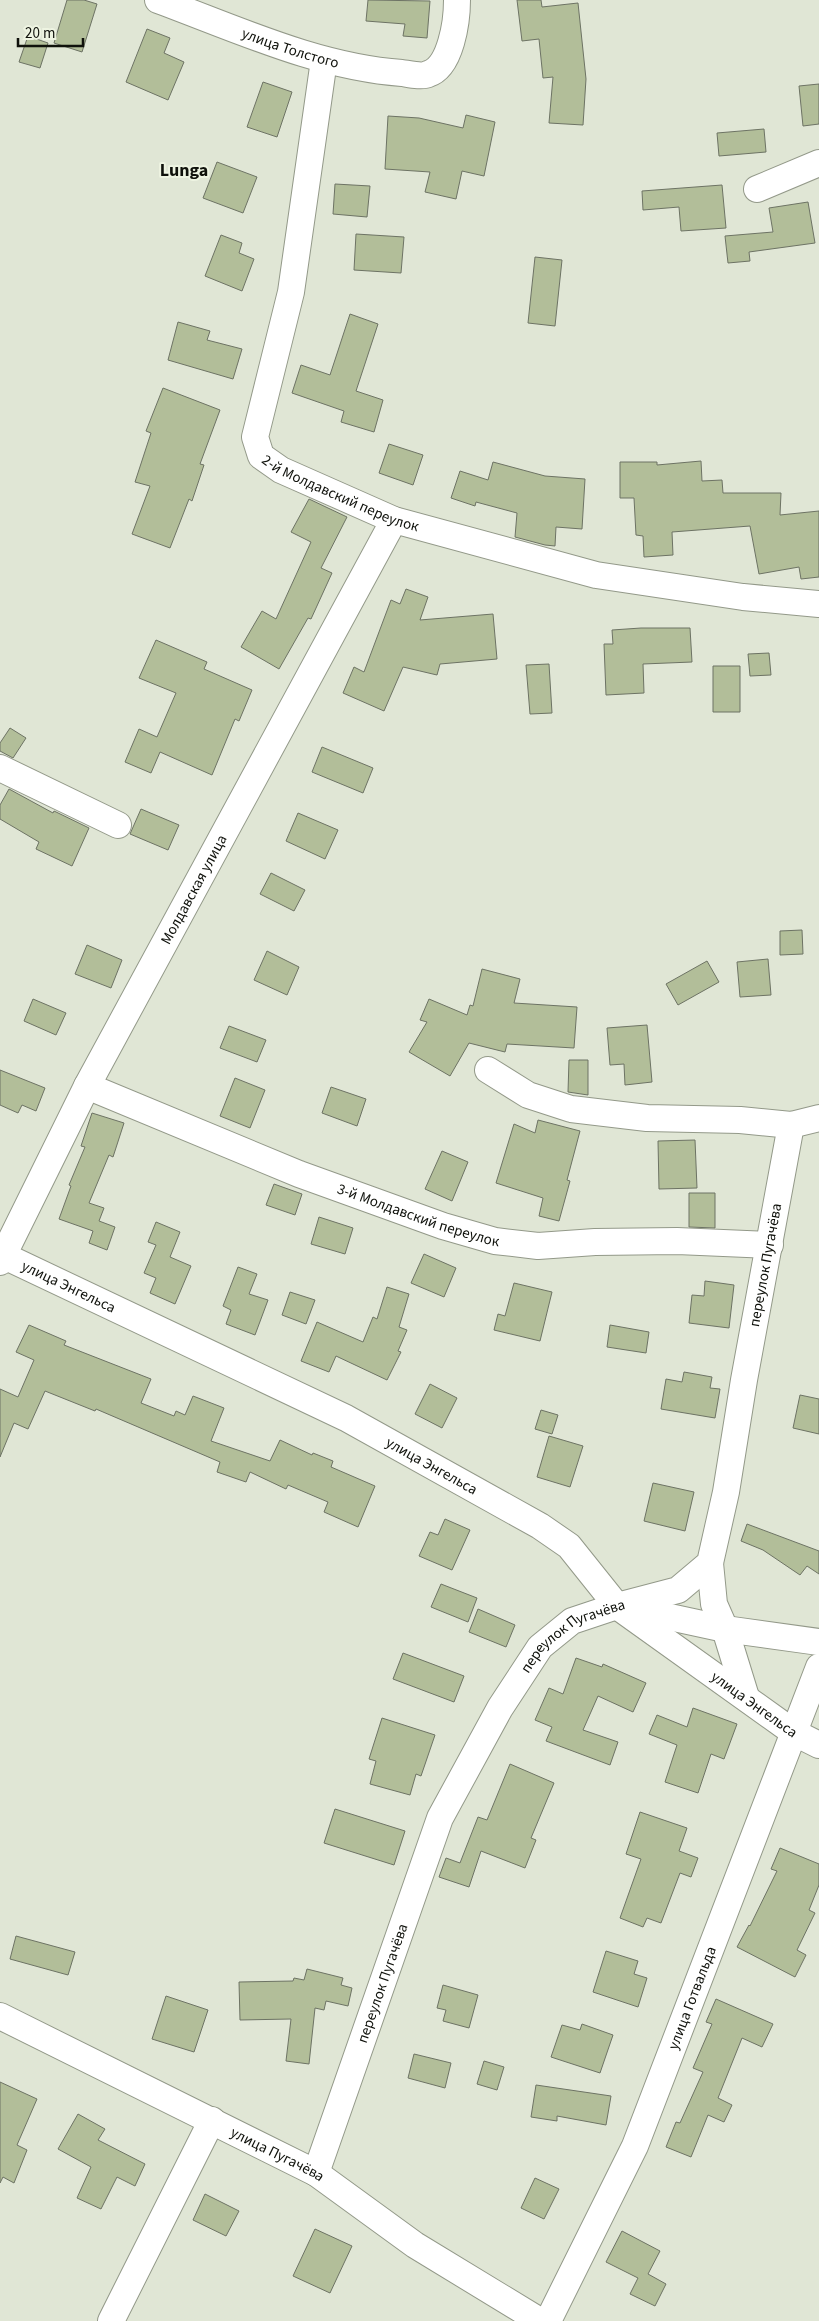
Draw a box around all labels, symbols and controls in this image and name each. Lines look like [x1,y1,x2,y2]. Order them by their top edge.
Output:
scale bar [18,15,82,47]
text: 20 m [25,23,55,44]
street label: улица Толстого [239,23,341,73]
district label: Lunga [160,158,208,183]
street label: 2-й Молдавский переулок [258,449,422,537]
street label: Молдавская улица [155,831,232,948]
street label: 3-й Молдавский переулок [334,1178,501,1252]
street label: переулок Пугачёва [744,1201,787,1329]
street label: улица Энгельса [18,1255,119,1318]
street label: улица Энгельса [382,1432,481,1500]
street label: переулок Пугачёва [515,1594,627,1677]
street label: улица Энгельса [707,1666,802,1743]
street label: переулок Пугачёва [352,1921,413,2046]
street label: улица Готвальда [662,1943,721,2053]
street label: улица Пугачёва [227,2122,329,2186]

